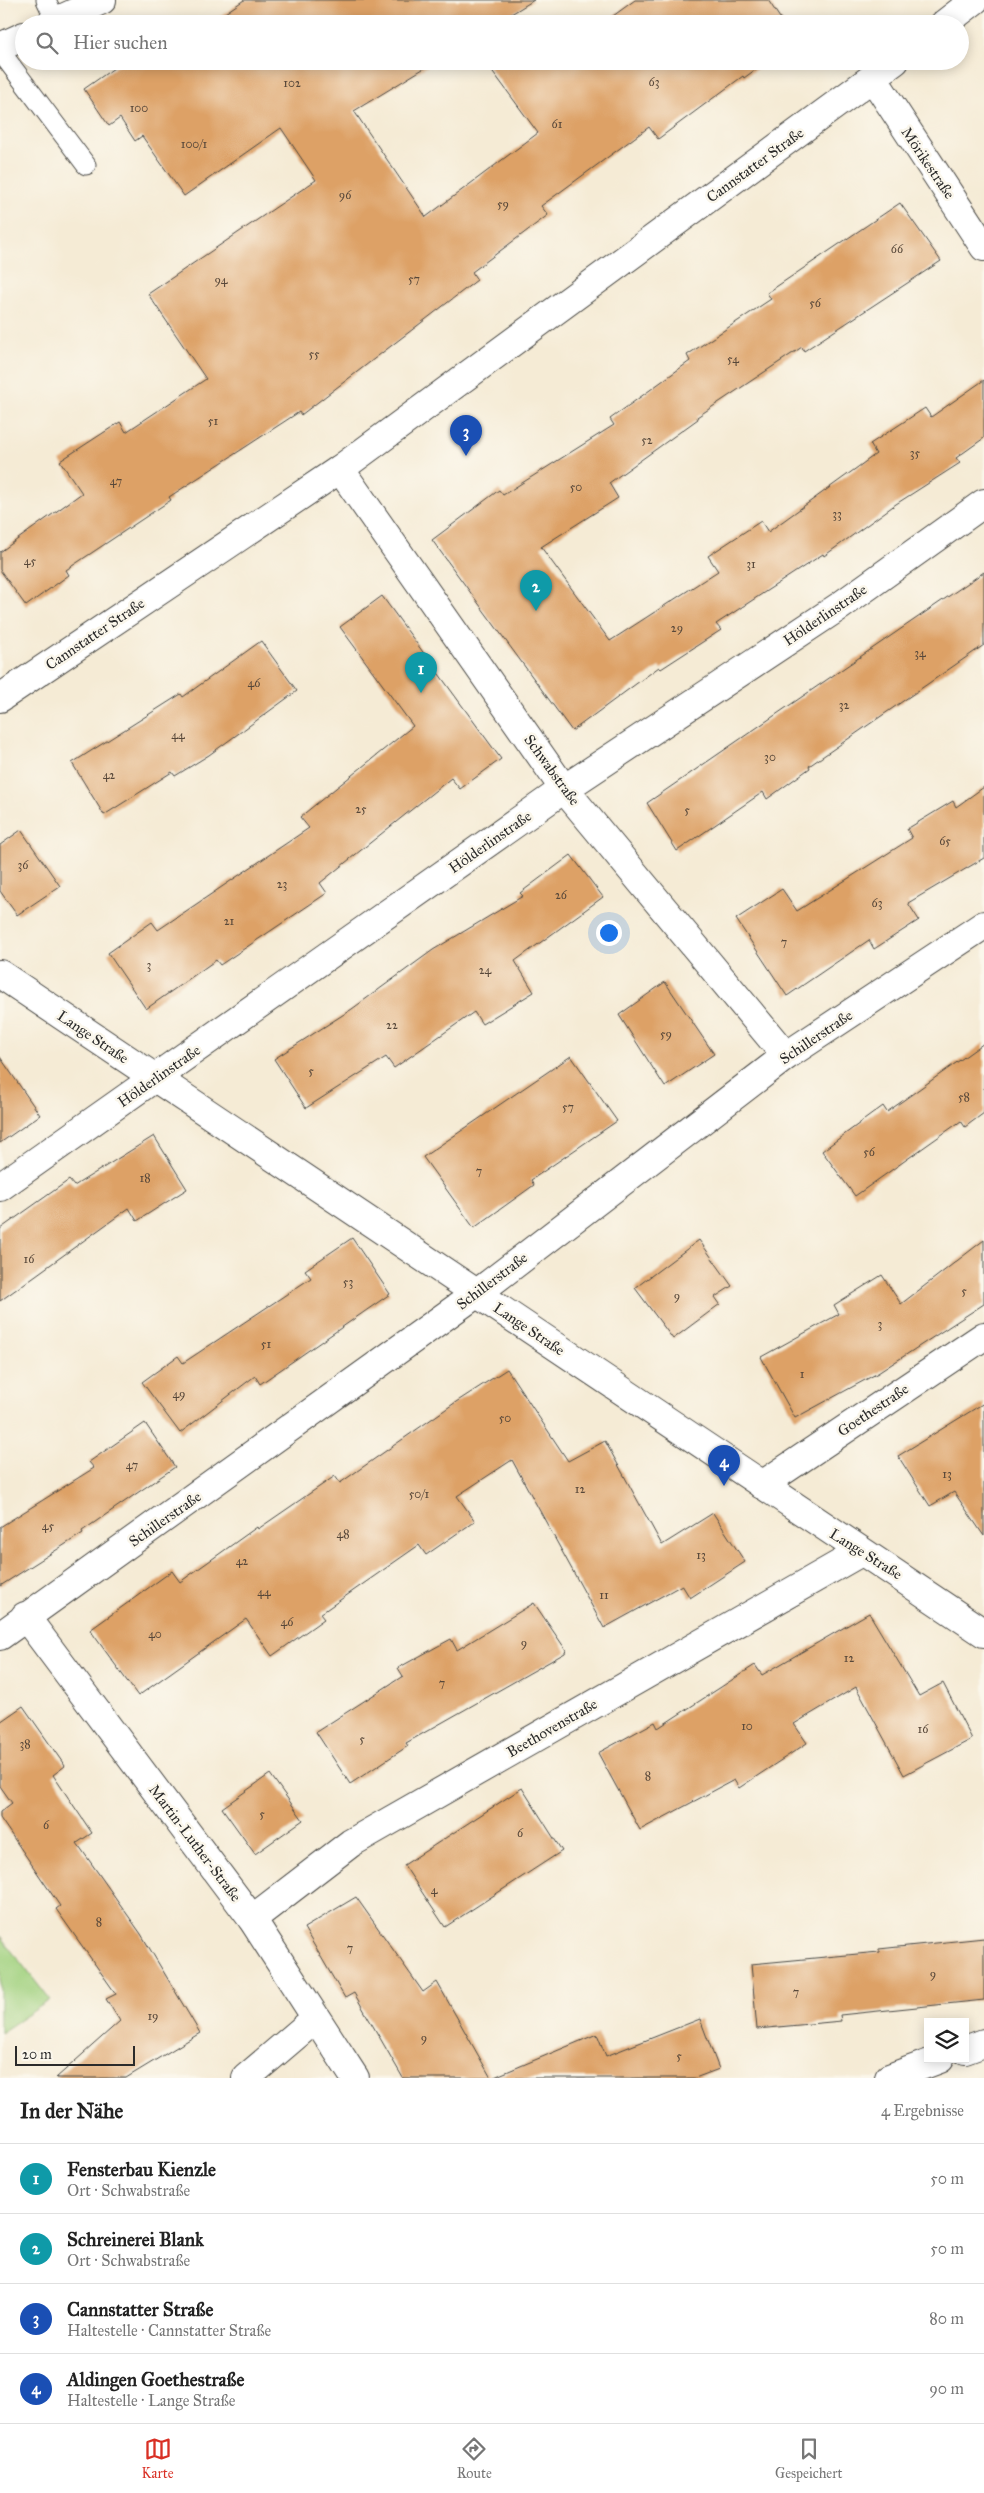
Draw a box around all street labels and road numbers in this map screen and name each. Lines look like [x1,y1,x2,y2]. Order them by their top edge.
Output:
street label: Cannstatter Straße [703,124,807,206]
street label: Mörikestraße [897,124,959,202]
street label: Hölderlinstraße [780,580,870,650]
street label: Cannstatter Straße [42,594,148,674]
street label: Schwabstraße [520,731,584,809]
street label: Hölderlinstraße [445,807,535,877]
street label: Schillerstraße [776,1006,856,1068]
street label: Lange Straße [54,1007,132,1067]
street label: Hölderlinstraße [114,1041,204,1111]
street label: Schillerstraße [453,1248,531,1314]
street label: Lange Straße [490,1299,568,1359]
street label: Goethestraße [834,1380,912,1440]
street label: Schillerstraße [125,1488,205,1550]
street label: Lange Straße [826,1525,906,1583]
street label: Beethovenstraße [503,1695,601,1761]
street label: Martin-Luther-Straße [145,1781,245,1905]

